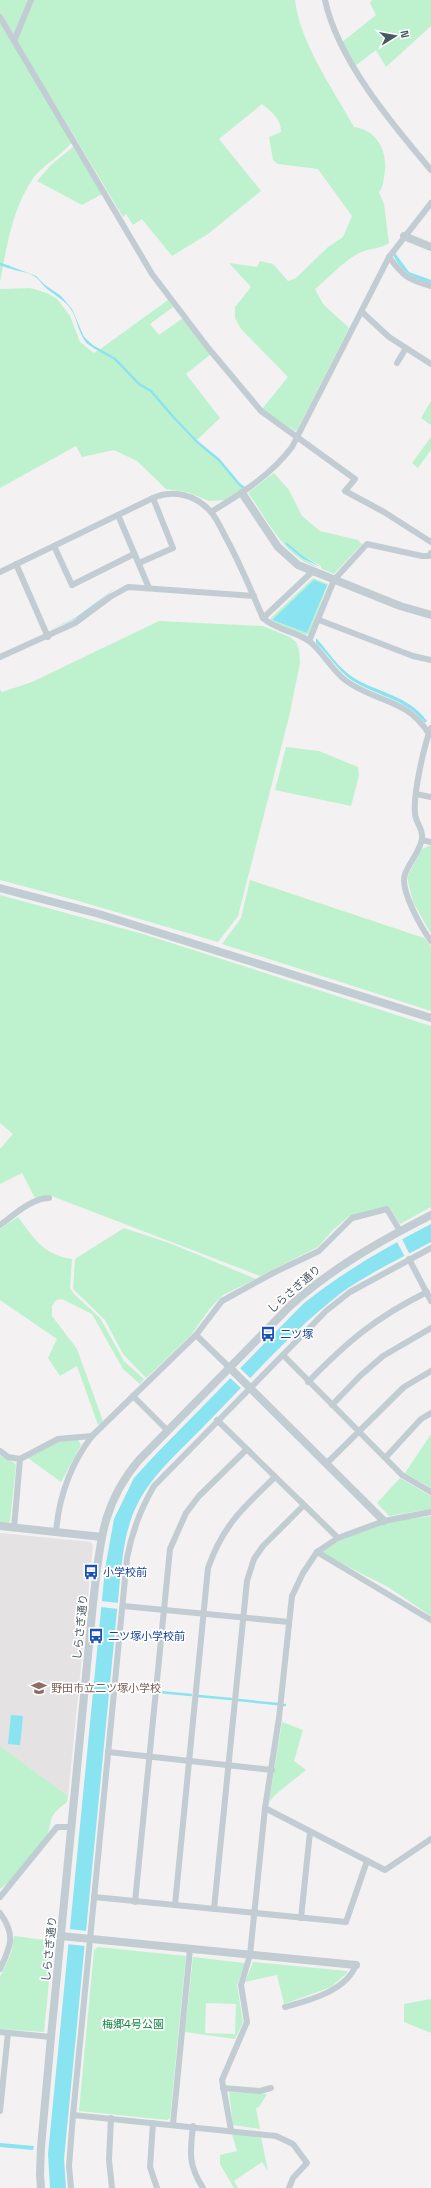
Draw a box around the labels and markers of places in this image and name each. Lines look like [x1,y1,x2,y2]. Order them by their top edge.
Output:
bus stop icon: 二ツ塚 [259,1325,277,1343]
place label: 二ツ塚 [280,1327,313,1341]
bus stop icon: 小学校前 [82,1563,100,1581]
place label: 小学校前 [103,1565,147,1579]
bus stop icon: 二ツ塚小学校前 [87,1627,105,1645]
place label: 二ツ塚小学校前 [108,1629,185,1643]
school or university icon: 野田市立二ツ塚小学校 [30,1679,48,1697]
place label: 野田市立二ツ塚小学校 [51,1681,161,1695]

